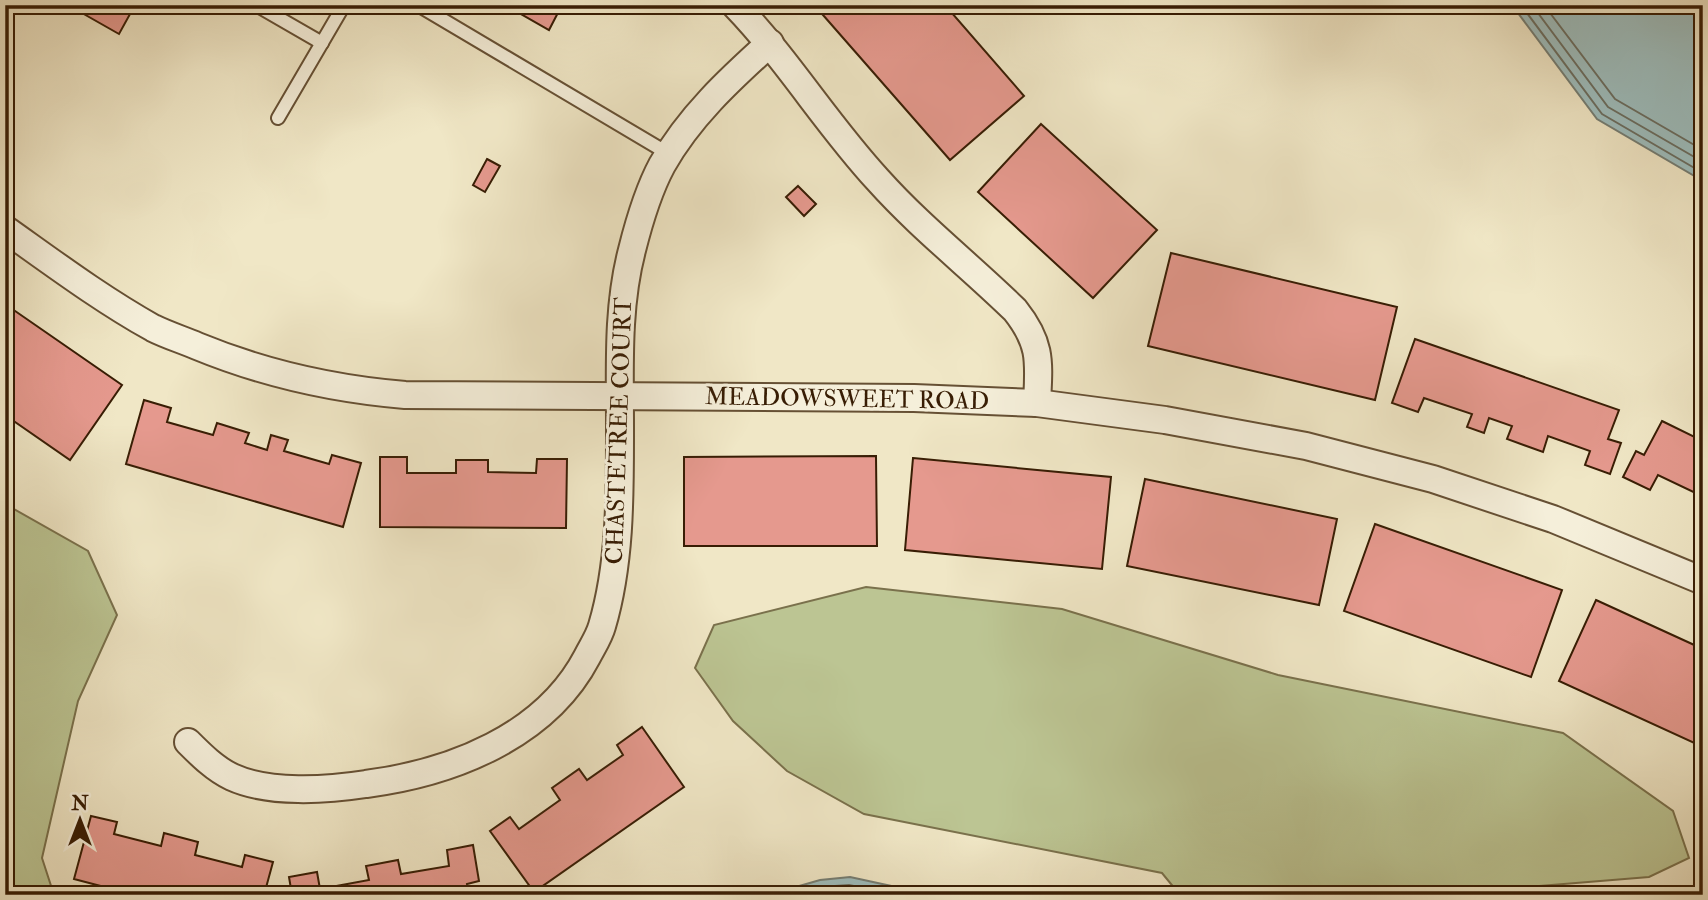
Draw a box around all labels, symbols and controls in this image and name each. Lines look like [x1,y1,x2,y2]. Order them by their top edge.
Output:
street label: CHASTETREE COURT [599,297,639,565]
street label: MEADOWSWEET ROAD [705,381,989,417]
north arrow [46,785,116,855]
text: N [70,792,89,816]

